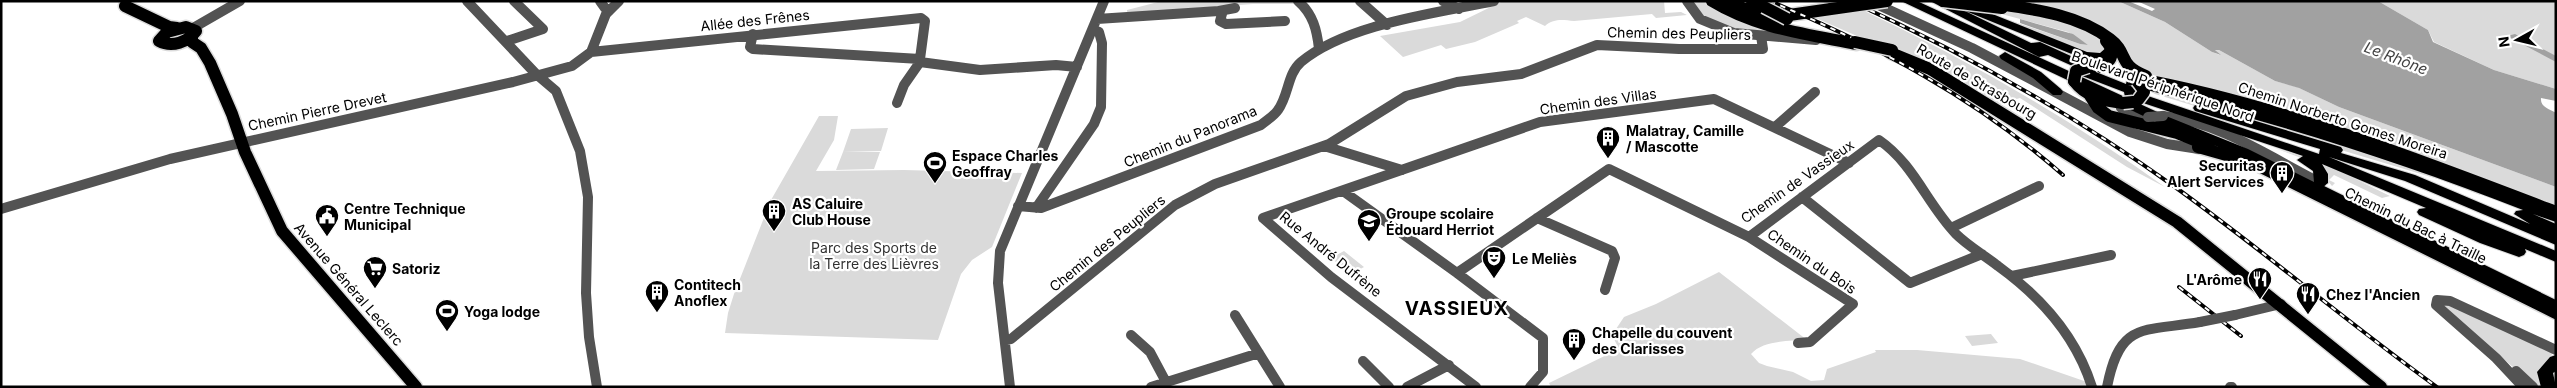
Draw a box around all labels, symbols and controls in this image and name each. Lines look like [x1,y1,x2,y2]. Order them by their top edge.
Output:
street label: Allée des Frênes [700,6,810,34]
north arrow [2492,15,2542,65]
street label: Chemin des Peupliers [1607,23,1751,43]
text: N [2494,35,2513,48]
water label: Le Rhône [2362,37,2430,79]
street label: Route de Strasbourg [1914,40,2040,122]
street label: Boulevard Périphérique Nord [2070,47,2256,125]
street label: Chemin Norberto Gomes Moreira [2236,78,2450,162]
street label: Chemin des Villas [1539,84,1657,118]
street label: Chemin Pierre Drevet [246,88,388,134]
street label: Chemin du Panorama [1121,102,1259,170]
place label: Malatray, Camille / Mascotte [1626,122,1744,155]
building icon: Malatray, Camille / Mascotte [1595,125,1621,159]
street label: Chemin de Vassieux [1737,135,1857,226]
place label: Espace Charles Geoffray [952,147,1059,180]
sports icon: Espace Charles Geoffray [922,150,948,184]
place label: Securitas Alert Services [2167,157,2264,190]
building icon: Securitas Alert Services [2269,160,2295,194]
street label: Chemin du Bac à Traille [2342,183,2490,267]
street label: Chemin des Peupliers [1046,191,1168,295]
place label: AS Caluire Club House [792,195,871,228]
building icon: AS Caluire Club House [761,198,787,232]
place label: Centre Technique Municipal [344,200,466,233]
public building icon: Centre Technique Municipal [314,203,340,237]
place label: Groupe scolaire Édouard Herriot [1386,205,1494,238]
street label: Rue André Dufrène [1277,208,1385,300]
school or university icon: Groupe scolaire Édouard Herriot [1356,208,1382,242]
street label: Avenue Général Leclerc [291,219,407,349]
street label: Chemin du Bois [1764,225,1860,297]
park label: Parc des Sports de la Terre des Lièvres [809,239,939,272]
theatre icon: Le Meliès [1481,245,1507,279]
place label: Le Meliès [1512,250,1577,267]
supermarket icon: Satoriz [362,255,388,289]
place label: Satoriz [392,260,441,277]
restaurant icon: L'Arôme [2247,266,2273,300]
place label: L'Arôme [2186,271,2242,288]
place label: Contitech Anoflex [674,276,741,309]
building icon: Contitech Anoflex [644,279,670,313]
restaurant icon: Chez l'Ancien [2295,281,2321,315]
place label: Chez l'Ancien [2326,286,2420,303]
district label: VASSIEUX [1405,297,1509,320]
sports icon: Yoga lodge [434,298,460,332]
place label: Yoga lodge [464,303,540,320]
place label: Chapelle du couvent des Clarisses [1592,324,1732,357]
building icon: Chapelle du couvent des Clarisses [1561,327,1587,361]

